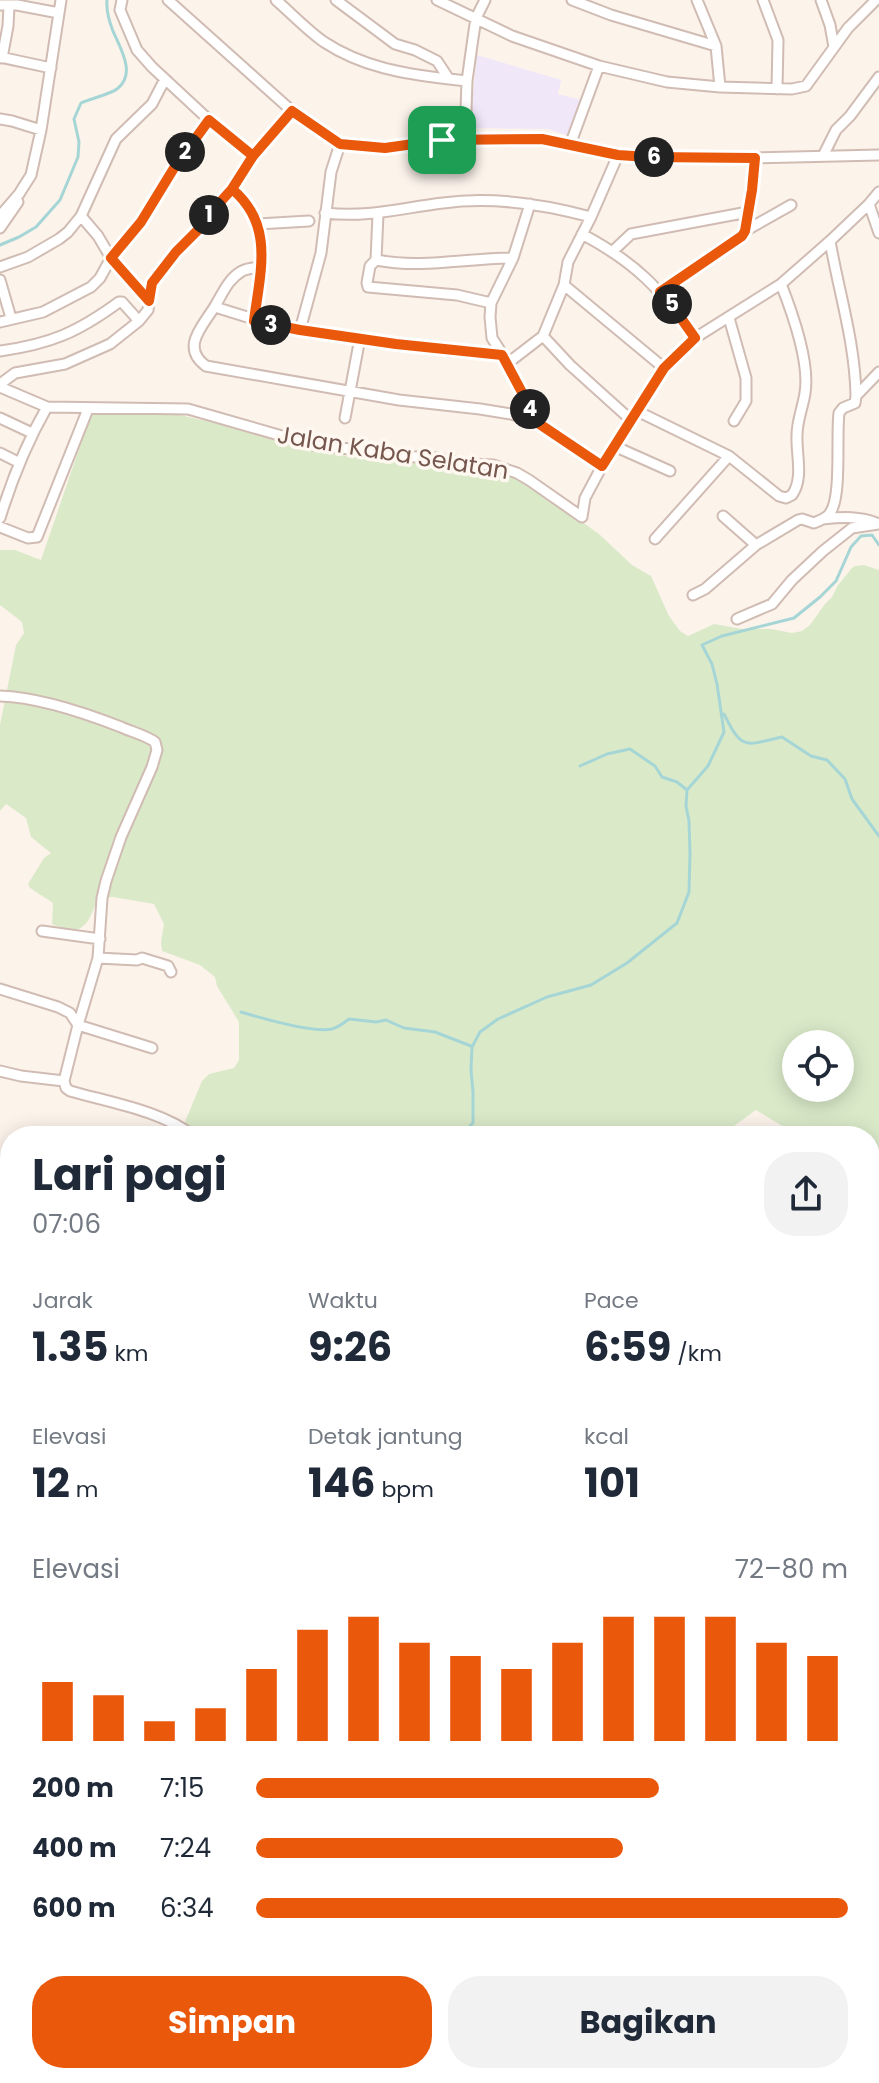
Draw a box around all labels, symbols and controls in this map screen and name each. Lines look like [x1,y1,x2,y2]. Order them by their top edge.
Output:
pin [408,106,476,174]
icon: arrive [420,118,464,162]
pin: 2 [165,132,205,172]
text: 2 [179,136,191,167]
pin: 6 [634,137,674,177]
text: 6 [647,141,661,172]
pin: 1 [189,195,229,235]
text: 1 [205,199,213,230]
pin: 5 [652,284,692,324]
text: 5 [665,288,679,319]
pin: 3 [251,305,291,345]
text: 3 [264,309,278,340]
pin: 4 [510,389,550,429]
text: 4 [523,393,537,424]
street label: Jalan Kaba Selatan [275,418,511,487]
map controls [782,1030,854,1102]
button: locate [782,1030,854,1102]
text: Lari pagi [32,1144,227,1205]
button: share [764,1152,848,1236]
text: 07:06 [32,1206,101,1242]
text: Jarak [32,1285,93,1316]
text: Waktu [308,1285,378,1316]
text: Pace [584,1285,639,1316]
text: 1.35 [32,1319,109,1375]
text: 9:26 [308,1319,392,1375]
text: 6:59 [584,1319,671,1375]
text: km [109,1338,148,1369]
text: /km [671,1338,722,1369]
text: Elevasi [32,1421,106,1452]
text: Detak jantung [308,1421,463,1452]
text: kcal [584,1421,629,1452]
text: 12 [32,1455,70,1511]
text: 146 [308,1455,376,1511]
text: 101 [584,1455,640,1511]
text: m [70,1474,98,1505]
text: bpm [376,1474,434,1505]
text: Elevasi [32,1551,120,1587]
text: 72–80 m [735,1551,848,1587]
text: 200 m [32,1770,114,1806]
text: 7:15 [160,1770,204,1806]
text: 400 m [32,1830,117,1866]
text: 7:24 [160,1830,211,1866]
text: 600 m [32,1890,116,1926]
text: 6:34 [160,1890,214,1926]
button: Simpan [32,1976,432,2068]
button: Bagikan [448,1976,848,2068]

